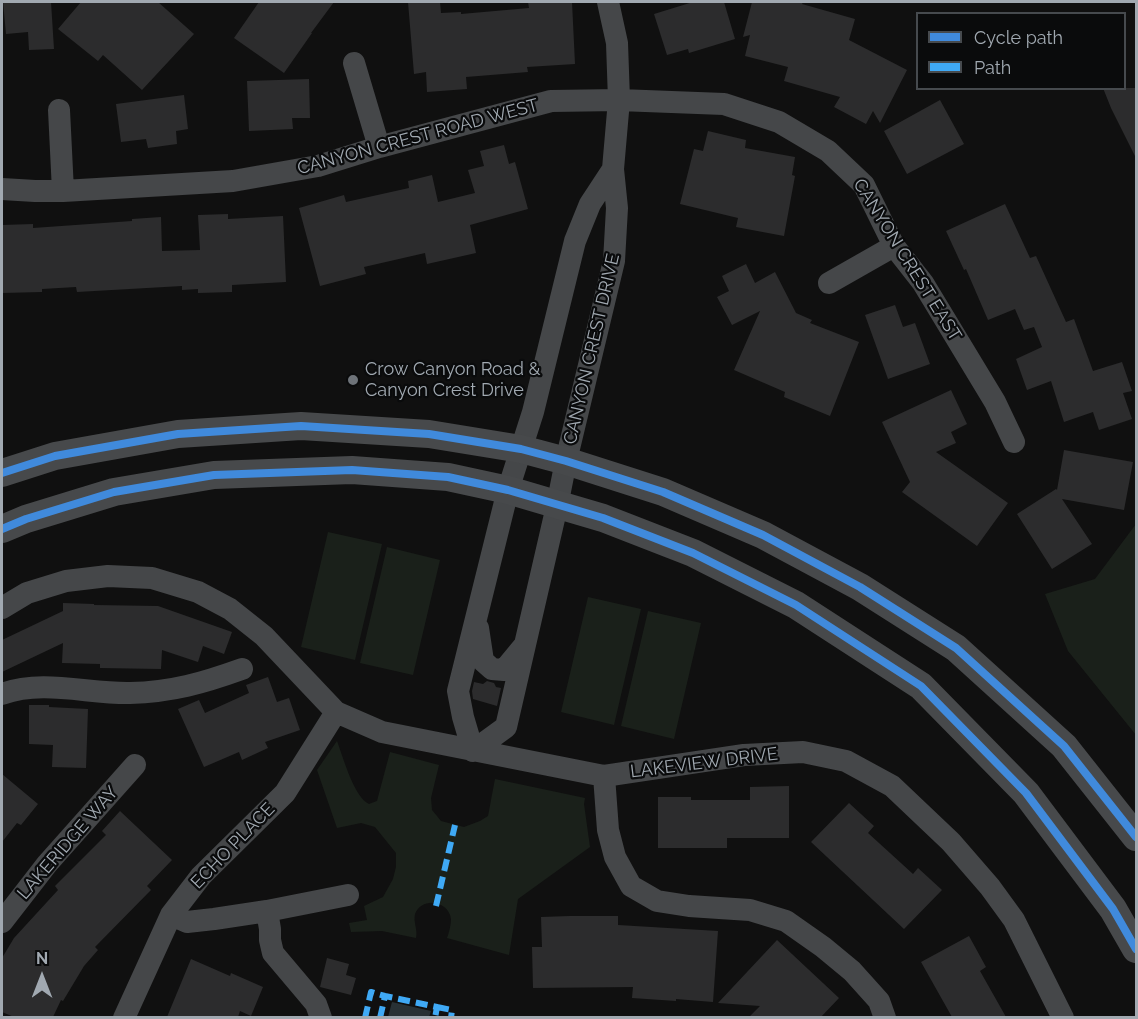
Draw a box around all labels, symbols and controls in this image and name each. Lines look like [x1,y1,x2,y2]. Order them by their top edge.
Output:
legend [916,12,1126,90]
text: Cycle path [974,27,1063,48]
text: Path [974,57,1011,78]
street label: CANYON CREST ROAD WEST [295,94,541,180]
street label: CANYON CREST EAST [848,175,966,345]
street label: CANYON CREST DRIVE [560,252,624,446]
place label: Crow Canyon Road & Canyon Crest Drive [365,359,540,401]
marker: Crow Canyon Road & Canyon Crest Drive [346,373,360,387]
street label: LAKEVIEW DRIVE [629,743,779,783]
street label: LAKERIDGE WAY [13,782,123,904]
street label: ECHO PLACE [187,799,279,893]
north arrow [12,947,72,1007]
text: N [36,949,48,968]

